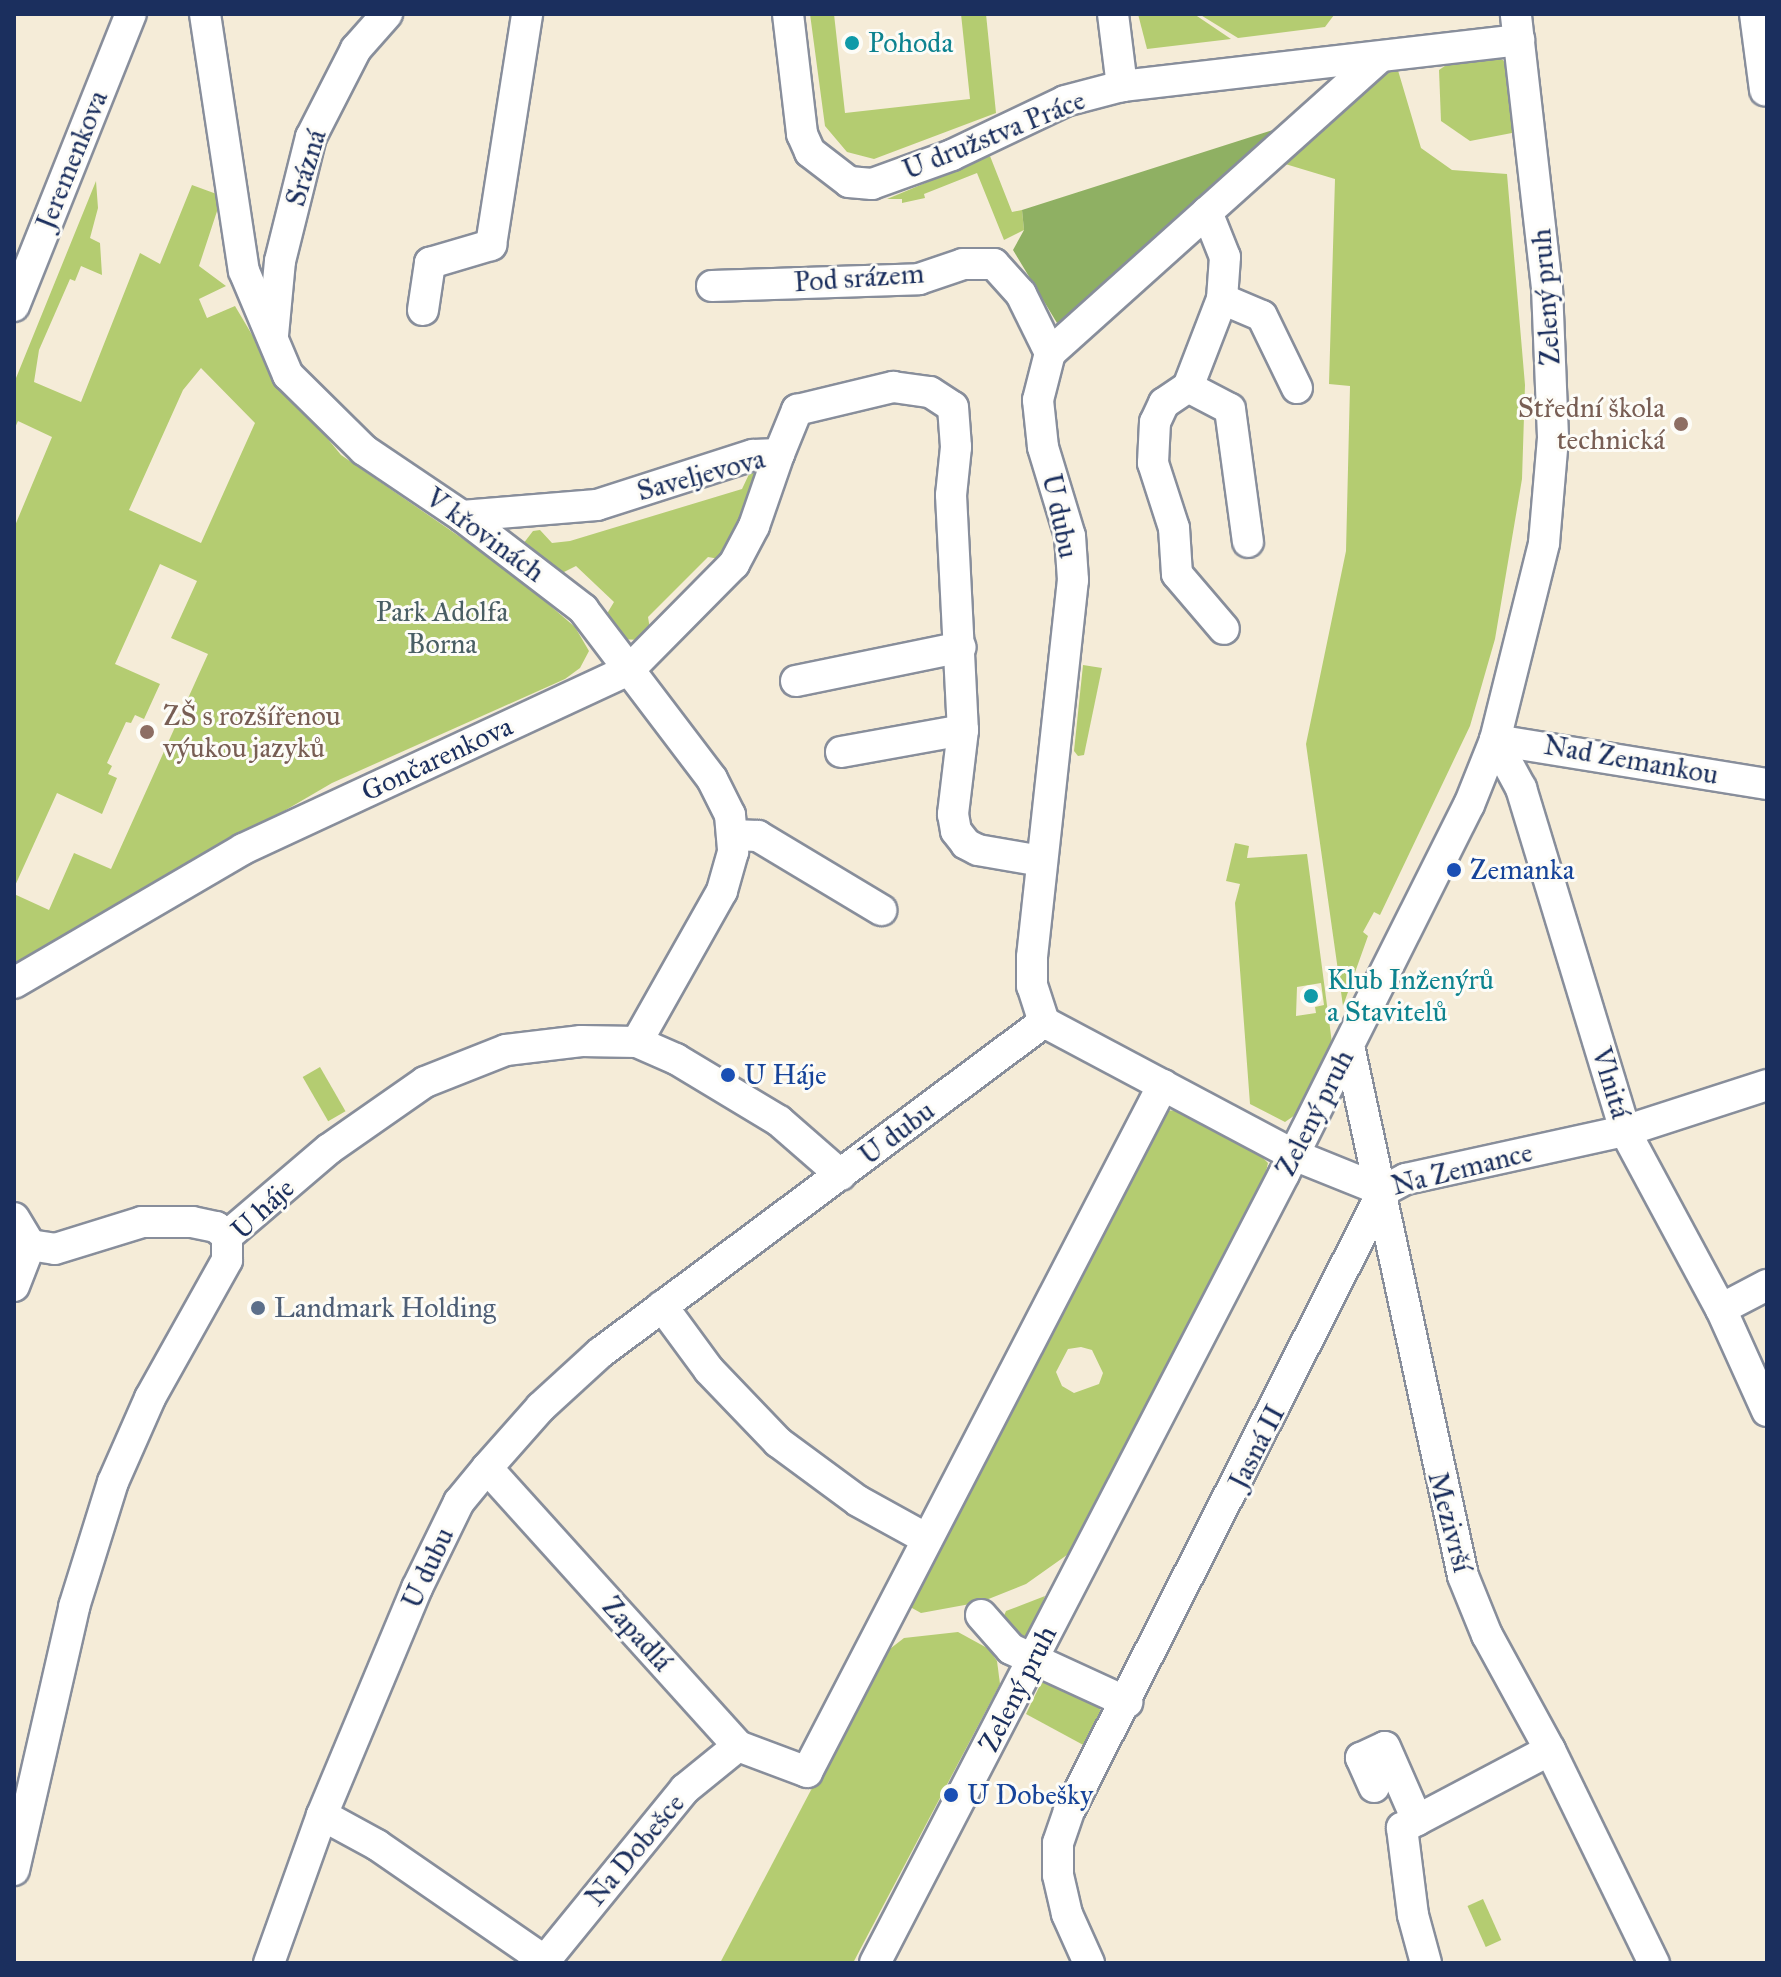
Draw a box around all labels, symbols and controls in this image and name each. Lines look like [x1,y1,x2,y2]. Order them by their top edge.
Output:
place label: Pohoda [868,26,953,60]
marker: Pohoda [843,34,861,52]
street label: U družstva Práce [898,83,1090,187]
street label: Jeremenkova [29,86,115,234]
street label: Srázná [278,126,334,210]
street label: Zelený pruh [1524,227,1568,367]
street label: Pod srázem [793,257,925,299]
place label: Střední škola technická [1518,391,1665,457]
marker: Střední škola technická [1672,415,1690,433]
street label: Saveljevova [633,442,769,508]
street label: U dubu [1035,471,1085,561]
street label: V křovinách [419,481,551,589]
park label: Park Adolfa Borna [376,595,508,661]
place label: ZŠ s rozšířenou výukou jazyků [163,699,341,765]
street label: Gončarenkova [356,709,518,809]
marker: ZŠ s rozšířenou výukou jazyků [138,723,156,741]
street label: Nad Zemankou [1541,728,1721,792]
place label: Zemanka [1470,853,1574,887]
marker: Zemanka [1445,861,1463,879]
place label: Klub Inženýrů a Stavitelů [1327,963,1494,1029]
marker: Klub Inženýrů a Stavitelů [1302,987,1320,1005]
street label: Vlnitá [1584,1043,1638,1123]
street label: Zelený pruh [1269,1044,1361,1182]
place label: U Háje [744,1058,827,1092]
marker: U Háje [719,1066,737,1084]
street label: U dubu [853,1094,941,1172]
street label: Na Zemance [1388,1135,1536,1203]
street label: U háje [224,1171,302,1247]
place label: Landmark Holding [274,1291,496,1325]
marker: Landmark Holding [249,1299,267,1317]
street label: Jasná II [1222,1399,1292,1495]
street label: Mezivrší [1421,1468,1479,1576]
street label: U dubu [395,1522,461,1614]
street label: Zapadlá [595,1590,679,1678]
street label: Zelený pruh [972,1620,1064,1758]
place label: U Dobešky [967,1778,1093,1812]
marker: U Dobešky [942,1786,960,1804]
street label: Na Dobešce [578,1787,692,1913]

